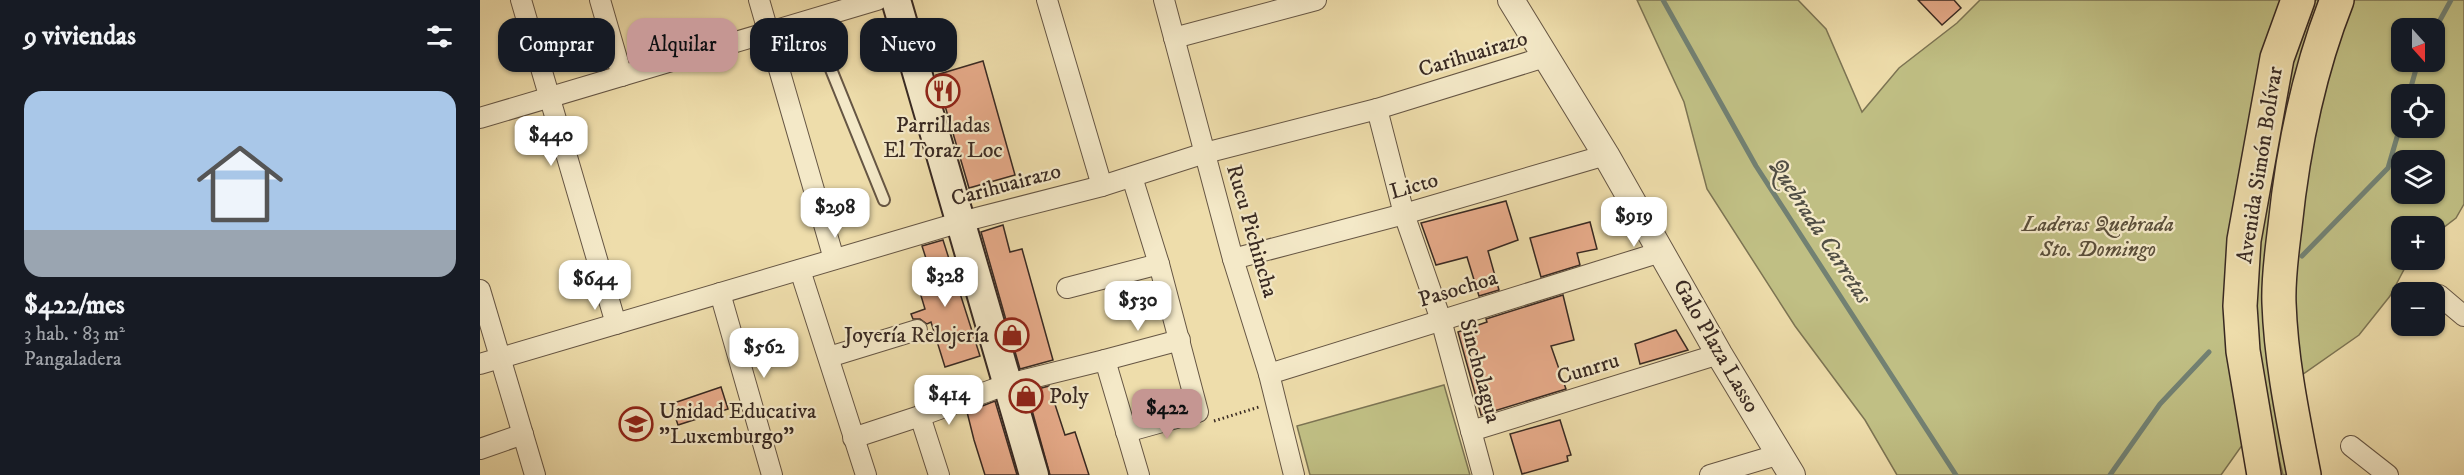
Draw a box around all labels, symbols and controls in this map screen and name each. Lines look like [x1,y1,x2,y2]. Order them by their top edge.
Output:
chip: Comprar [498,18,615,72]
chip: Alquilar [627,18,738,72]
chip: Filtros [750,18,848,72]
chip: Nuevo [860,18,957,72]
north arrow [2391,18,2445,72]
map controls [2391,18,2445,336]
text: 9 viviendas [24,20,136,53]
icon: filters [423,20,456,53]
street label: Carihuairazo [1415,25,1531,83]
street label: Avenida Simón Bolívar [2231,64,2289,265]
restaurant icon: Parrilladas El Toraz Loc [925,73,961,109]
button: locate [2391,84,2445,138]
place label: Parrilladas El Toraz Loc [883,112,1003,164]
pin: $440 [515,116,587,167]
text: $440 [529,123,573,148]
icon: home [186,130,294,238]
button: layers [2391,150,2445,204]
water label: Quebrada Carretas [1762,152,1879,310]
street label: Carihuairazo [948,157,1064,213]
street label: Rucu Pichincha [1220,161,1284,301]
street label: Licto [1387,166,1441,206]
pin: $298 [799,188,871,239]
text: $298 [815,195,855,220]
pin: $919 [1598,197,1670,248]
text: $919 [1615,204,1653,229]
park label: Laderas Quebrada Sto. Domingo [2020,211,2174,263]
button: + [2391,216,2445,270]
pin: $328 [909,257,981,308]
pin: $644 [559,260,631,311]
text: $328 [926,264,964,289]
street label: Pasochoa [1415,264,1501,314]
text: $644 [573,267,617,292]
street label: Galo Plaza Lasso [1667,275,1765,417]
pin: $530 [1102,281,1174,332]
button: − [2391,282,2445,336]
text: $530 [1118,288,1158,313]
text: $422/mes [24,289,125,322]
street label: Sincholagua [1453,316,1507,427]
shop icon: Joyería Relojería [994,317,1030,353]
text: 3 hab. · 83 m² [24,322,125,347]
place label: Joyería Relojería [842,322,990,349]
pin: $562 [728,328,800,379]
text: $562 [743,335,785,360]
text: Pangaladera [24,347,122,372]
street label: Cunrru [1554,347,1622,391]
pin: $414 [913,375,985,426]
shop icon: Poly [1008,378,1044,414]
text: $414 [928,382,970,407]
place label: Poly [1049,383,1089,410]
pin: $422 [1131,389,1203,440]
text: $422 [1146,396,1188,421]
place label: Unidad Educativa "Luxemburgo" [659,398,817,450]
school or university icon: Unidad Educativa "Luxemburgo" [618,406,654,442]

